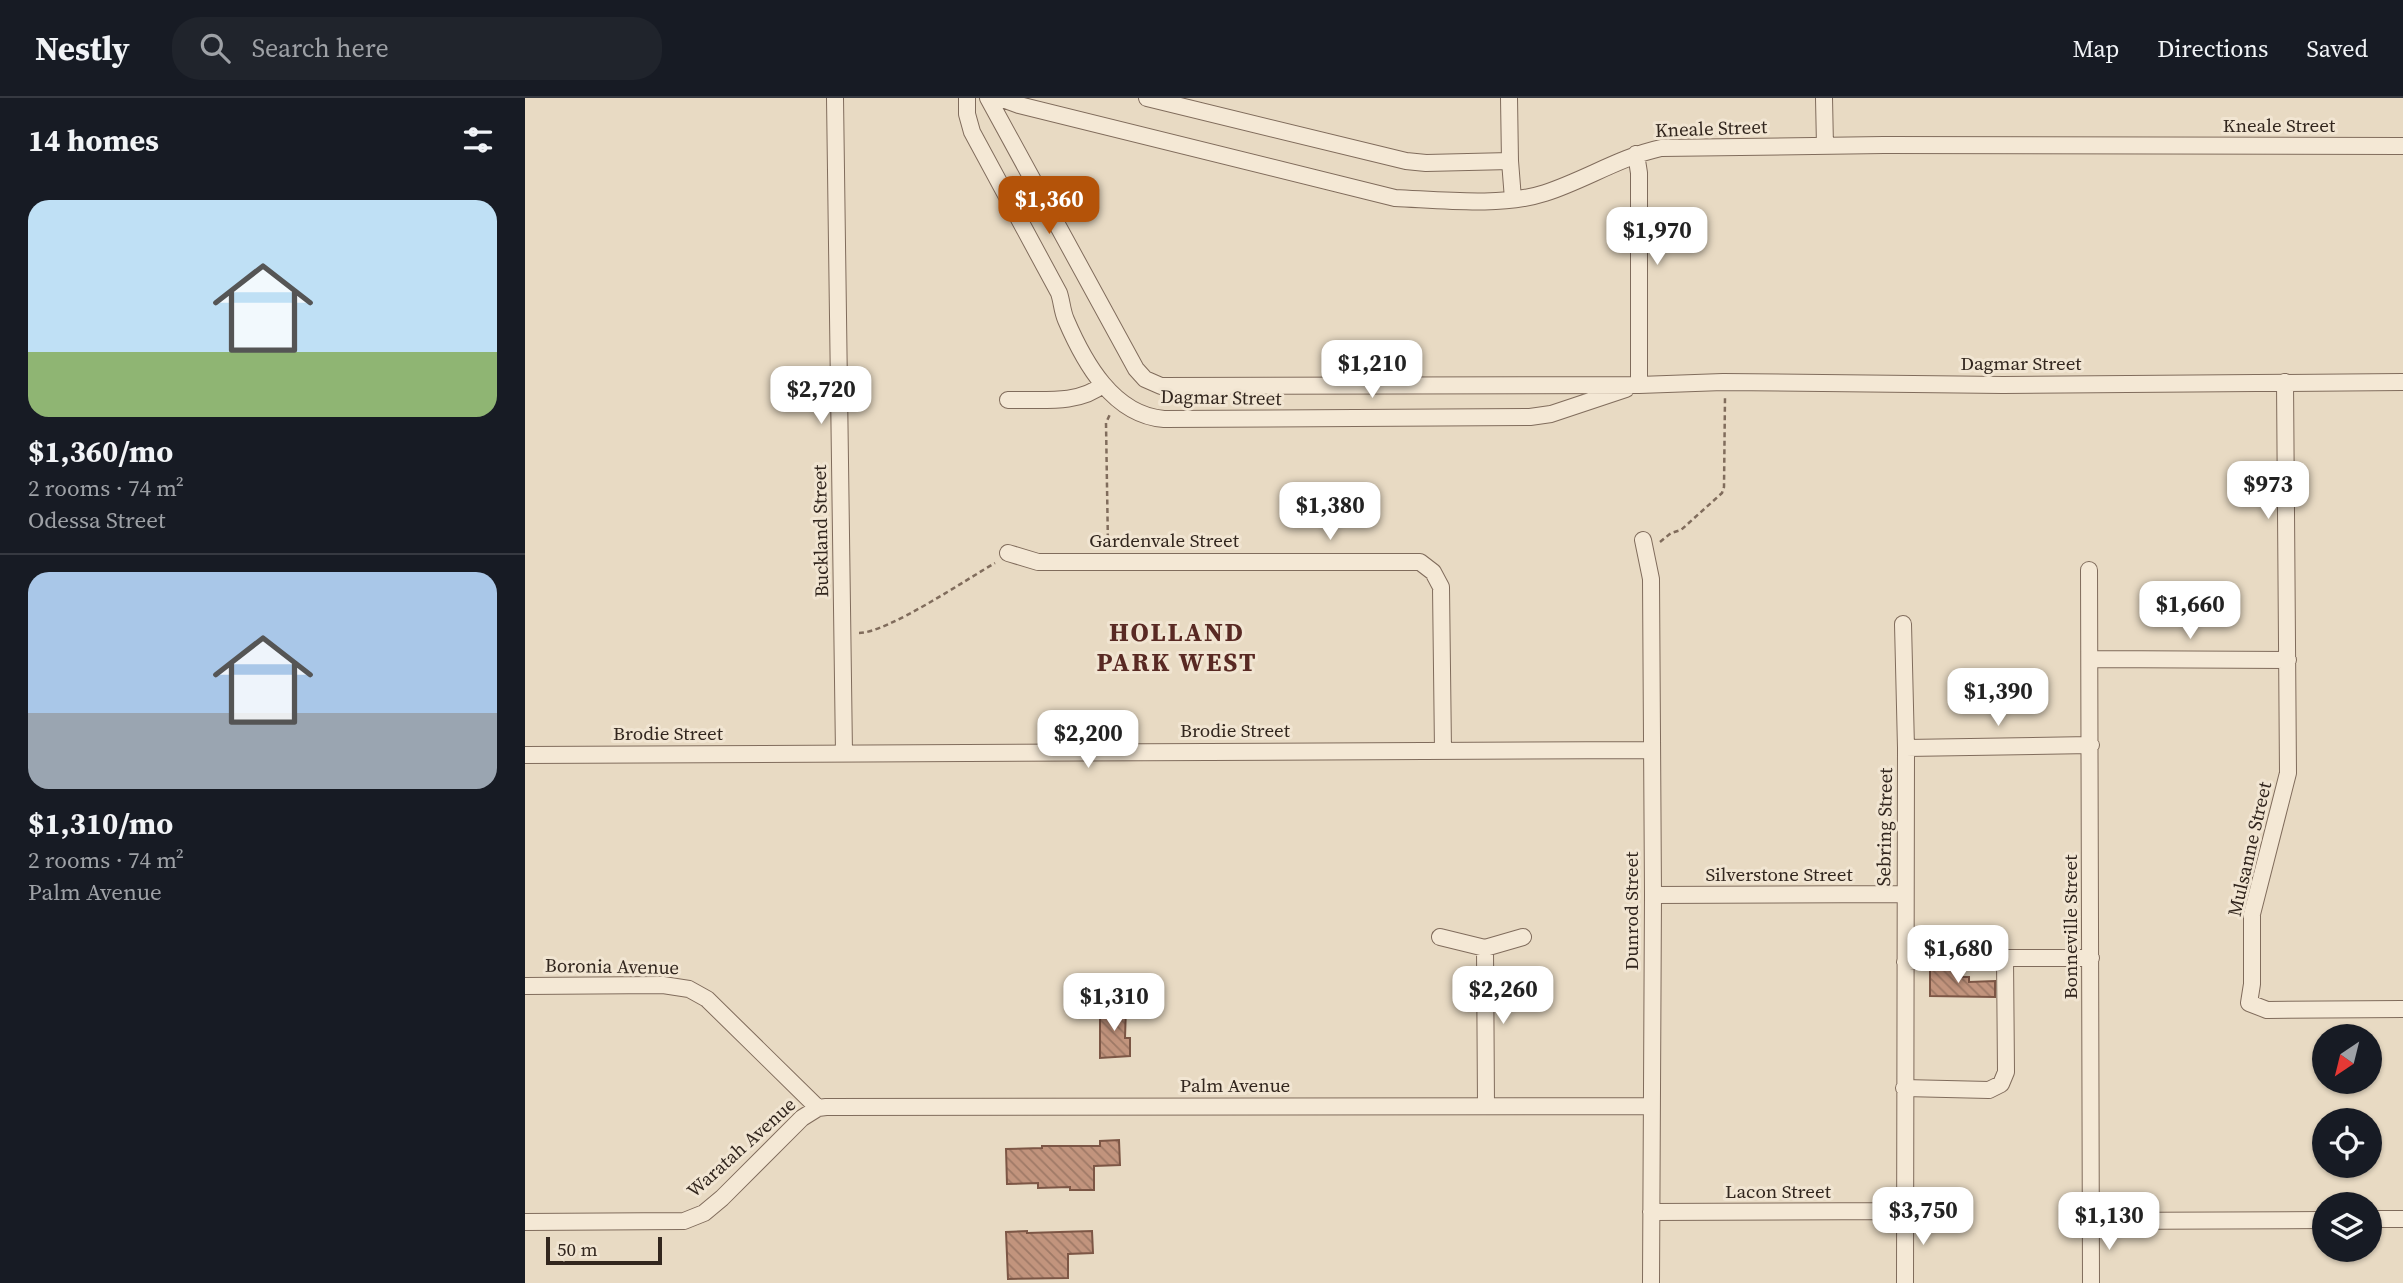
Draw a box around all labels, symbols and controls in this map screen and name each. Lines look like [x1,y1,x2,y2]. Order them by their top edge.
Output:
search box [172,17,662,80]
text: Nestly [35,26,130,71]
icon: search [196,29,234,67]
text: Search here [252,30,389,66]
text: Map [2072,32,2119,65]
text: Directions [2157,32,2268,65]
text: Saved [2306,32,2368,65]
street label: Kneale Street [2223,112,2336,138]
street label: Kneale Street [1654,113,1768,143]
text: 14 homes [28,120,159,161]
icon: filters [459,121,497,159]
pin: $1,360 [992,176,1106,236]
text: $1,360 [1014,183,1084,215]
pin: $1,970 [1600,208,1714,267]
text: $1,970 [1622,214,1692,246]
icon: home [200,245,326,371]
pin: $1,210 [1315,341,1429,400]
text: $1,210 [1337,347,1407,379]
street label: Dagmar Street [1960,350,2082,376]
pin: $2,720 [764,366,878,426]
text: $2,720 [786,373,856,405]
street label: Dagmar Street [1160,383,1283,411]
text: $1,360/mo [28,431,173,472]
pin: $973 [2227,462,2309,521]
street label: Buckland Street [806,464,834,598]
text: $973 [2243,468,2293,500]
text: 2 rooms · 74 m² [28,472,184,504]
pin: $1,380 [1273,482,1387,542]
text: $1,380 [1295,489,1365,521]
text: Odessa Street [28,504,166,536]
street label: Gardenvale Street [1089,527,1240,553]
pin: $1,660 [2133,582,2247,641]
text: $1,660 [2155,588,2225,620]
district label: HOLLAND PARK WEST [1097,614,1257,680]
icon: home [200,617,326,743]
pin: $1,390 [1941,668,2055,728]
text: $1,390 [1963,675,2033,707]
pin: $2,200 [1031,710,1145,770]
text: $2,200 [1053,717,1123,749]
street label: Brodie Street [1180,717,1291,743]
street label: Brodie Street [613,720,724,746]
street label: Sebring Street [1870,767,1898,887]
street label: Mulsanne Street [2221,778,2277,919]
text: $1,310/mo [28,803,173,844]
text: 2 rooms · 74 m² [28,844,184,876]
street label: Dunrod Street [1618,851,1644,970]
street label: Bonneville Street [2057,854,2083,999]
street label: Silverstone Street [1705,861,1853,887]
text: Palm Avenue [28,876,162,908]
pin: $1,680 [1901,926,2015,985]
text: $1,680 [1923,932,1993,964]
street label: Boronia Avenue [545,952,679,980]
pin: $2,260 [1446,967,1560,1026]
text: $2,260 [1468,973,1538,1005]
pin: $1,310 [1057,974,1171,1033]
text: $1,310 [1079,980,1149,1012]
north arrow [2312,1024,2382,1094]
map controls [2312,1024,2382,1262]
street label: Palm Avenue [1180,1072,1290,1098]
street label: Waratah Avenue [681,1091,801,1203]
button: locate [2312,1108,2382,1178]
street label: Lacon Street [1725,1178,1832,1204]
pin: $3,750 [1866,1188,1980,1247]
pin: $1,130 [2052,1192,2166,1252]
button: layers [2312,1192,2382,1262]
text: $3,750 [1888,1194,1958,1226]
text: $1,130 [2074,1199,2144,1231]
scale bar [546,1234,661,1266]
text: 50 m [557,1236,598,1262]

